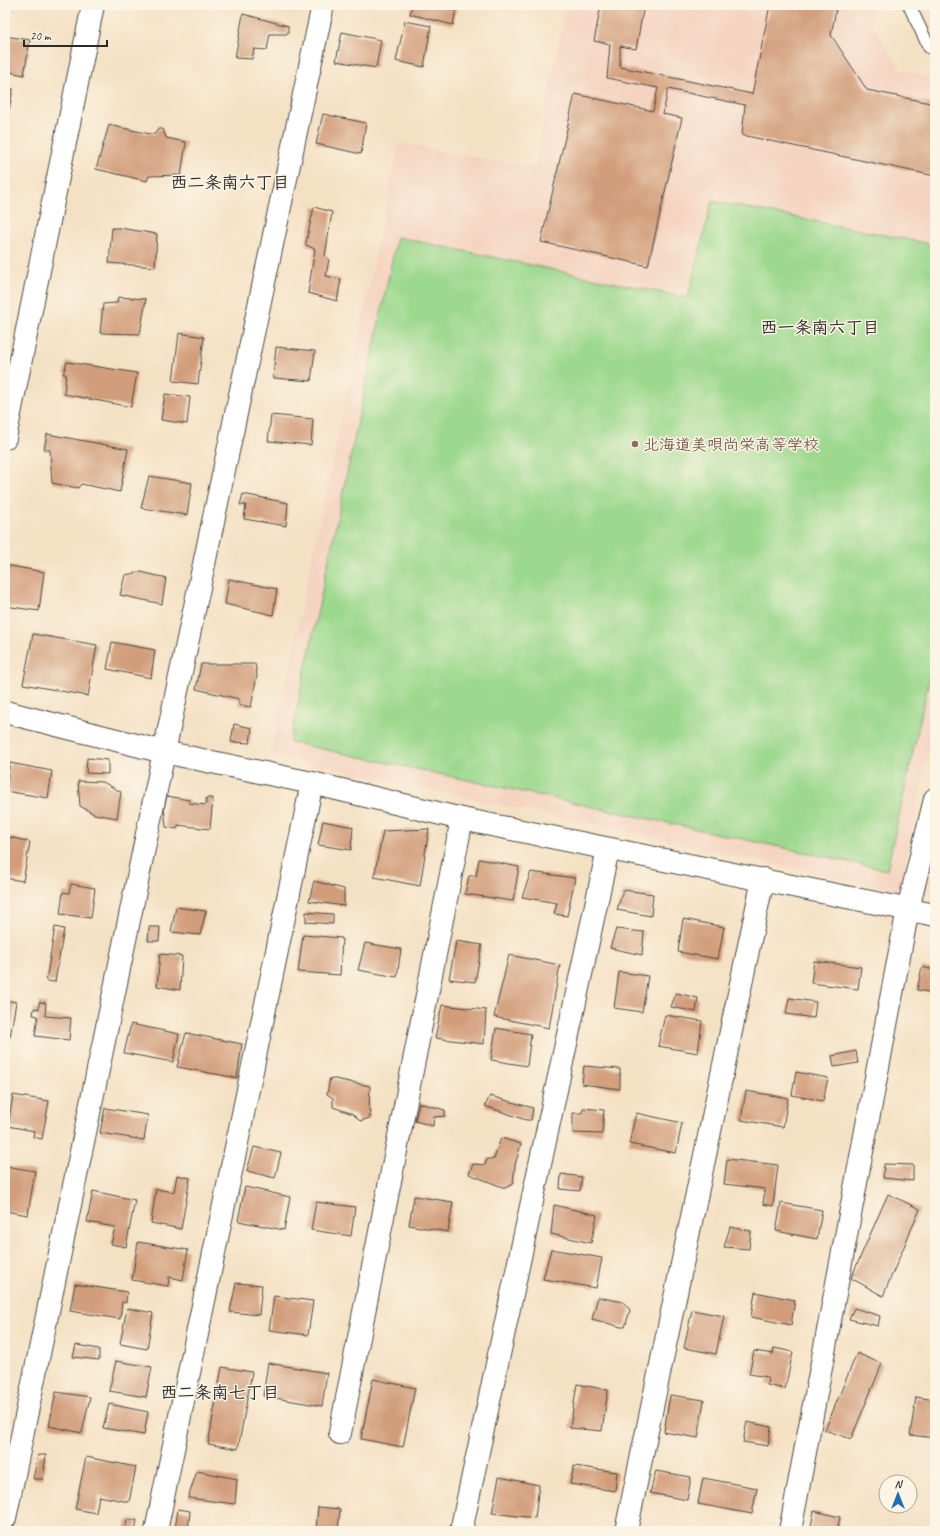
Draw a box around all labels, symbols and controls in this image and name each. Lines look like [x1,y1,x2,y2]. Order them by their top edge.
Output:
scale bar [24,22,107,48]
text: 20 m [30,28,52,44]
district label: 西二条南六丁目 [171,172,290,193]
district label: 西一条南六丁目 [761,317,880,338]
place label: 北海道美唄尚栄高等学校 [643,435,819,455]
marker: 北海道美唄尚栄高等学校 [630,439,640,449]
district label: 西二条南七丁目 [161,1382,280,1403]
north arrow [878,1474,918,1514]
text: N [895,1477,904,1491]

